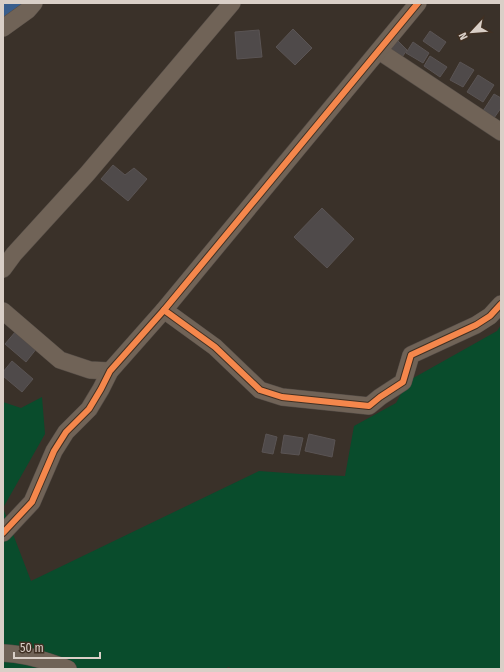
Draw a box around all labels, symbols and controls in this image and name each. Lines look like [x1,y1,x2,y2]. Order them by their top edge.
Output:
north arrow [452,12,492,52]
text: N [456,30,471,42]
scale bar [14,634,100,660]
text: 50 m [20,641,44,655]

